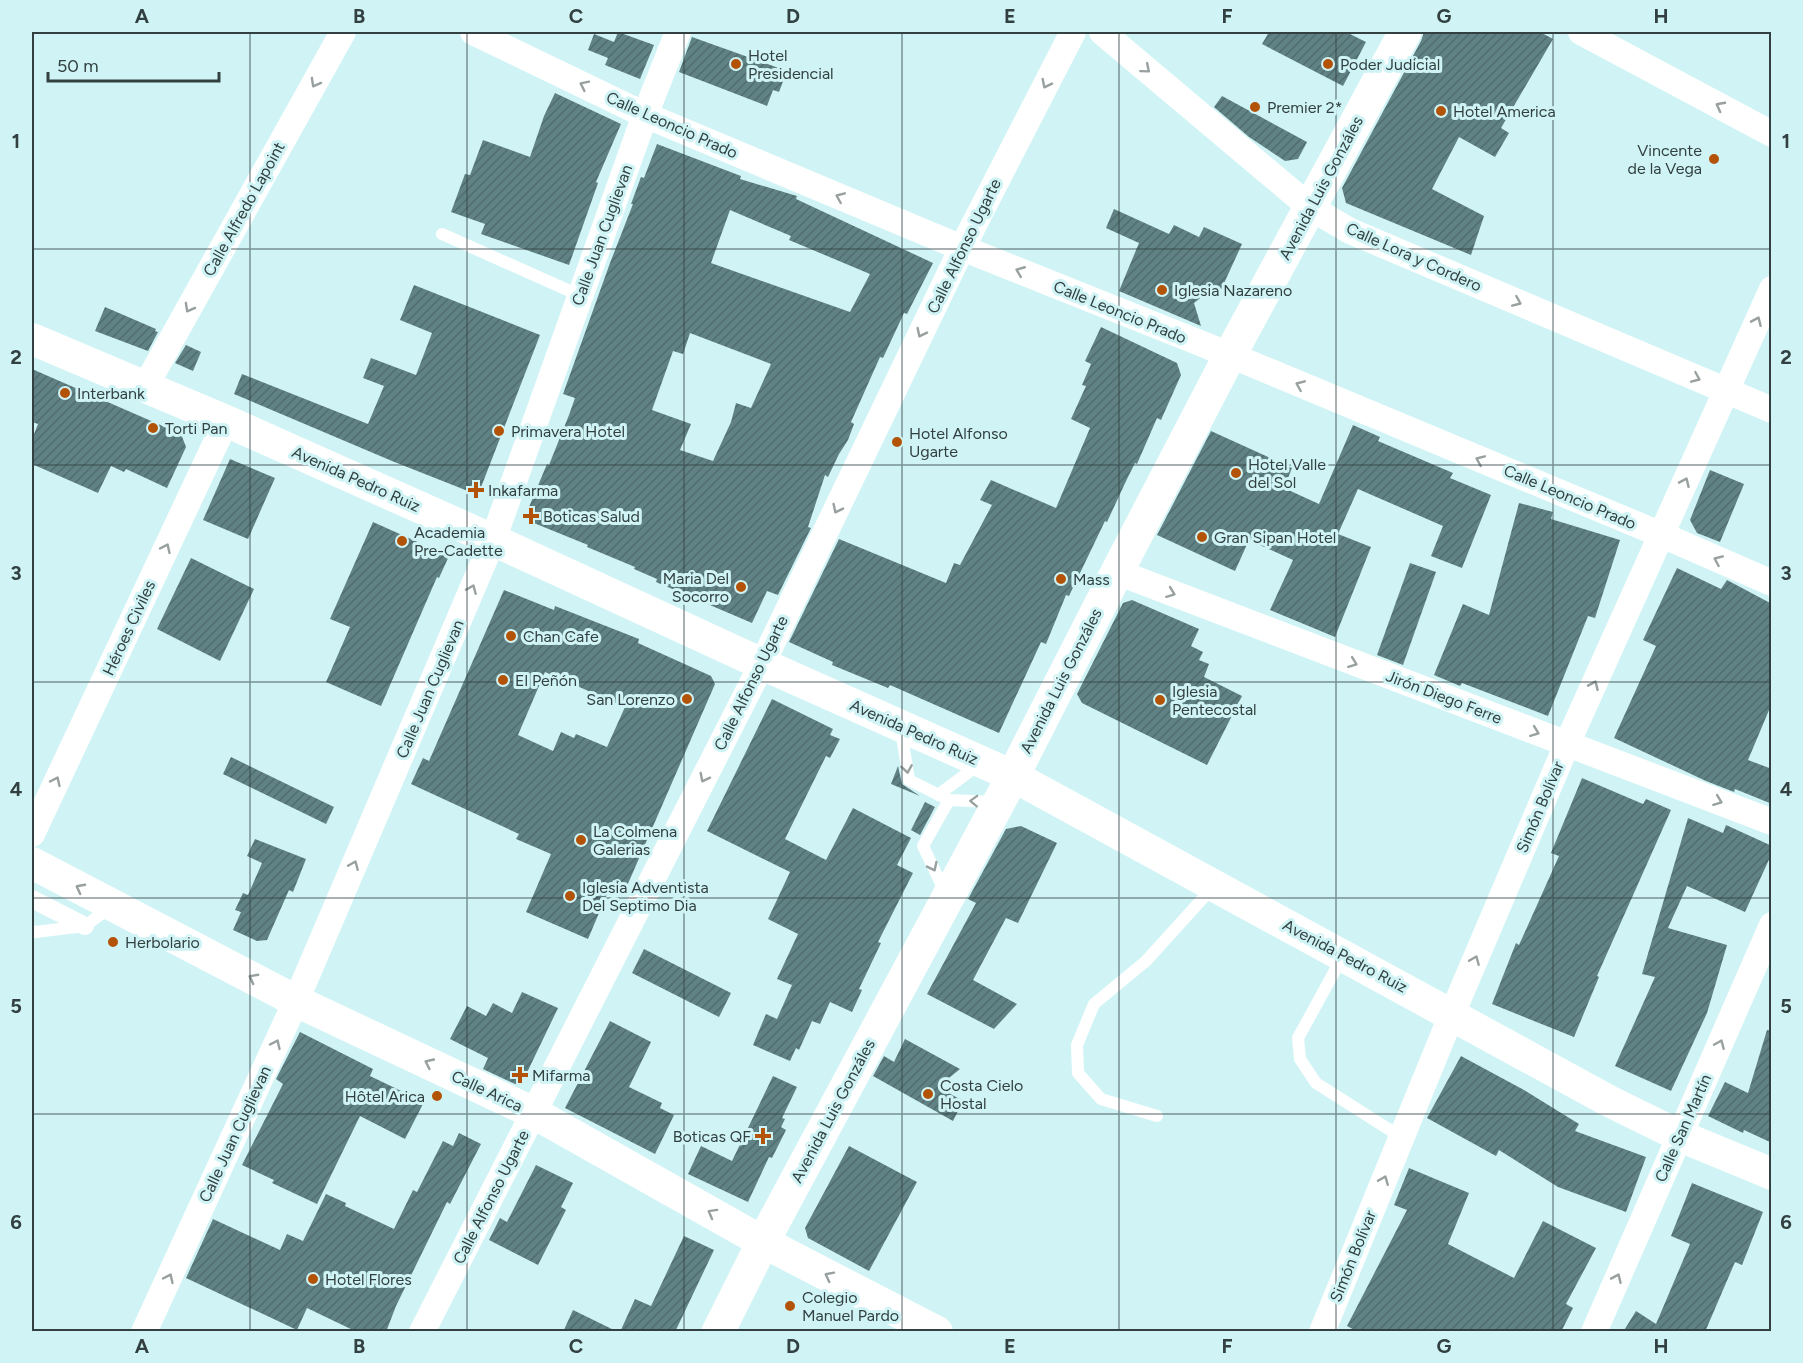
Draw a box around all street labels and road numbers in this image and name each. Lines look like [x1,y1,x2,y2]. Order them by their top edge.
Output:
street label: Calle Leoncio Prado [603,88,741,162]
street label: Avenida Luis Gonzáles [1275,113,1367,263]
street label: Calle Alfredo Lapoint [199,139,289,279]
street label: Calle Juan Cuglievan [568,162,636,308]
street label: Calle Alfonso Ugarte [923,175,1005,316]
street label: Calle Lora y Cordero [1343,219,1485,295]
street label: Calle Leoncio Prado [1051,277,1189,347]
street label: Avenida Pedro Ruiz [289,442,423,516]
street label: Calle Leoncio Prado [1501,461,1639,533]
street label: Héroes Civiles [99,577,159,679]
street label: Avenida Luis Gonzáles [1016,605,1106,757]
street label: Calle Alfonso Ugarte [710,612,792,753]
street label: Calle Juan Cuglievan [392,617,468,761]
street label: Jirón Diego Ferre [1383,666,1505,728]
street label: Avenida Pedro Ruiz [847,695,981,769]
street label: Simón Bolívar [1512,758,1568,856]
street label: Avenida Pedro Ruiz [1280,915,1411,997]
street label: Avenida Luis Gonzáles [787,1036,879,1186]
street label: Calle Juan Cuglievan [195,1063,275,1205]
street label: Calle Arica [448,1066,526,1116]
street label: Calle San Martín [1651,1071,1715,1185]
street label: Calle Alfonso Ugarte [449,1127,533,1267]
street label: Simón Bolívar [1326,1207,1380,1305]

